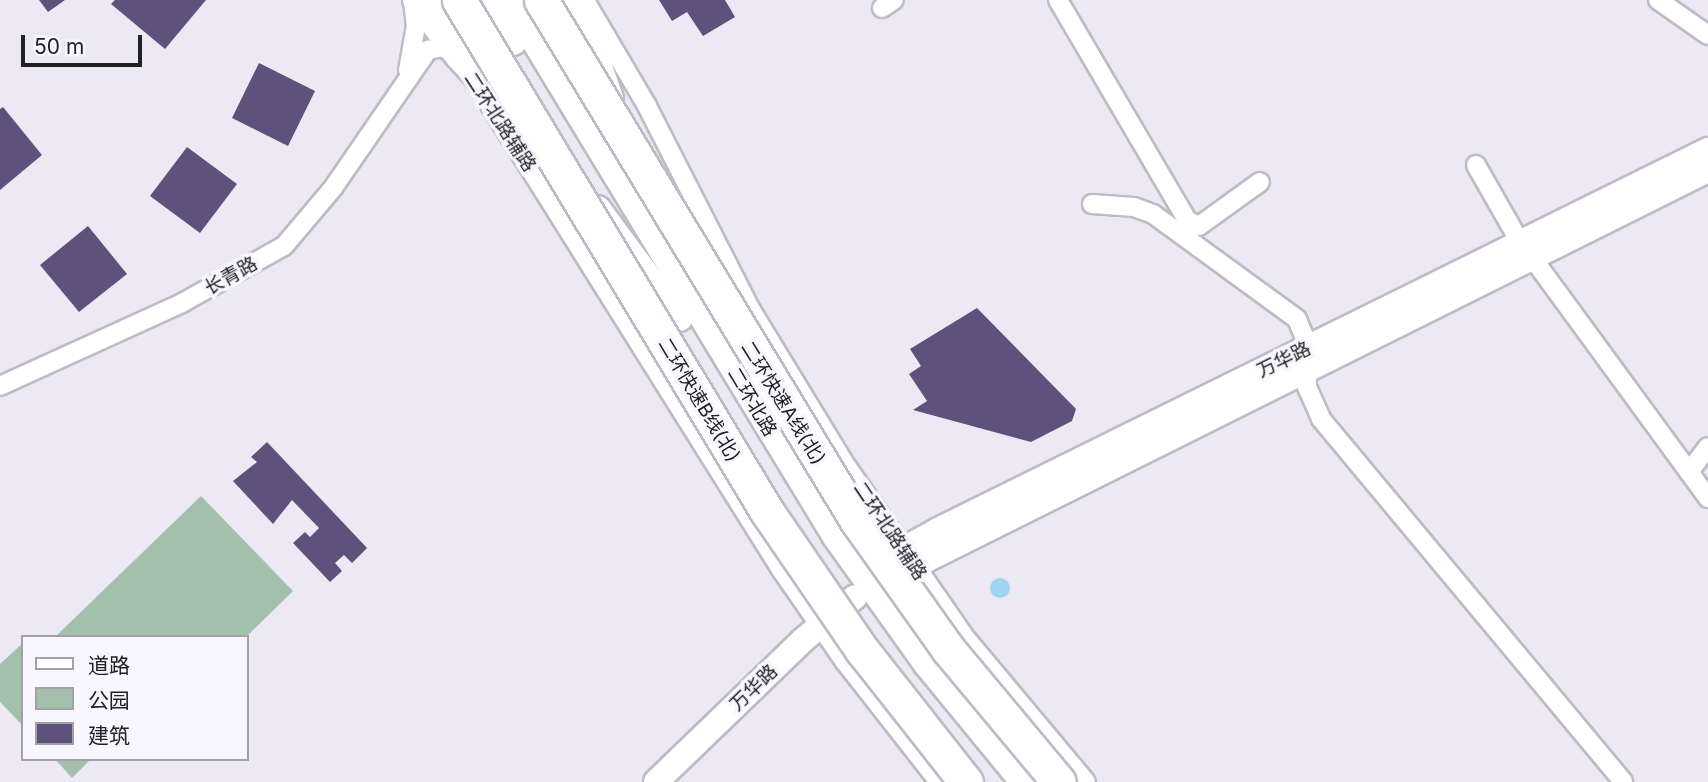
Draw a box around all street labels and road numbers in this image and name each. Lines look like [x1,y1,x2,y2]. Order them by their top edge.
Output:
street label: 二环北路辅路 [459,68,541,176]
street label: 长青路 [201,252,261,300]
street label: 二环快速B线(北) [653,334,745,466]
street label: 二环快速A线(北) [736,337,830,469]
street label: 万华路 [1253,337,1315,383]
street label: 二环北路 [723,364,781,440]
street label: 二环北路辅路 [849,477,931,585]
street label: 万华路 [726,660,782,716]

